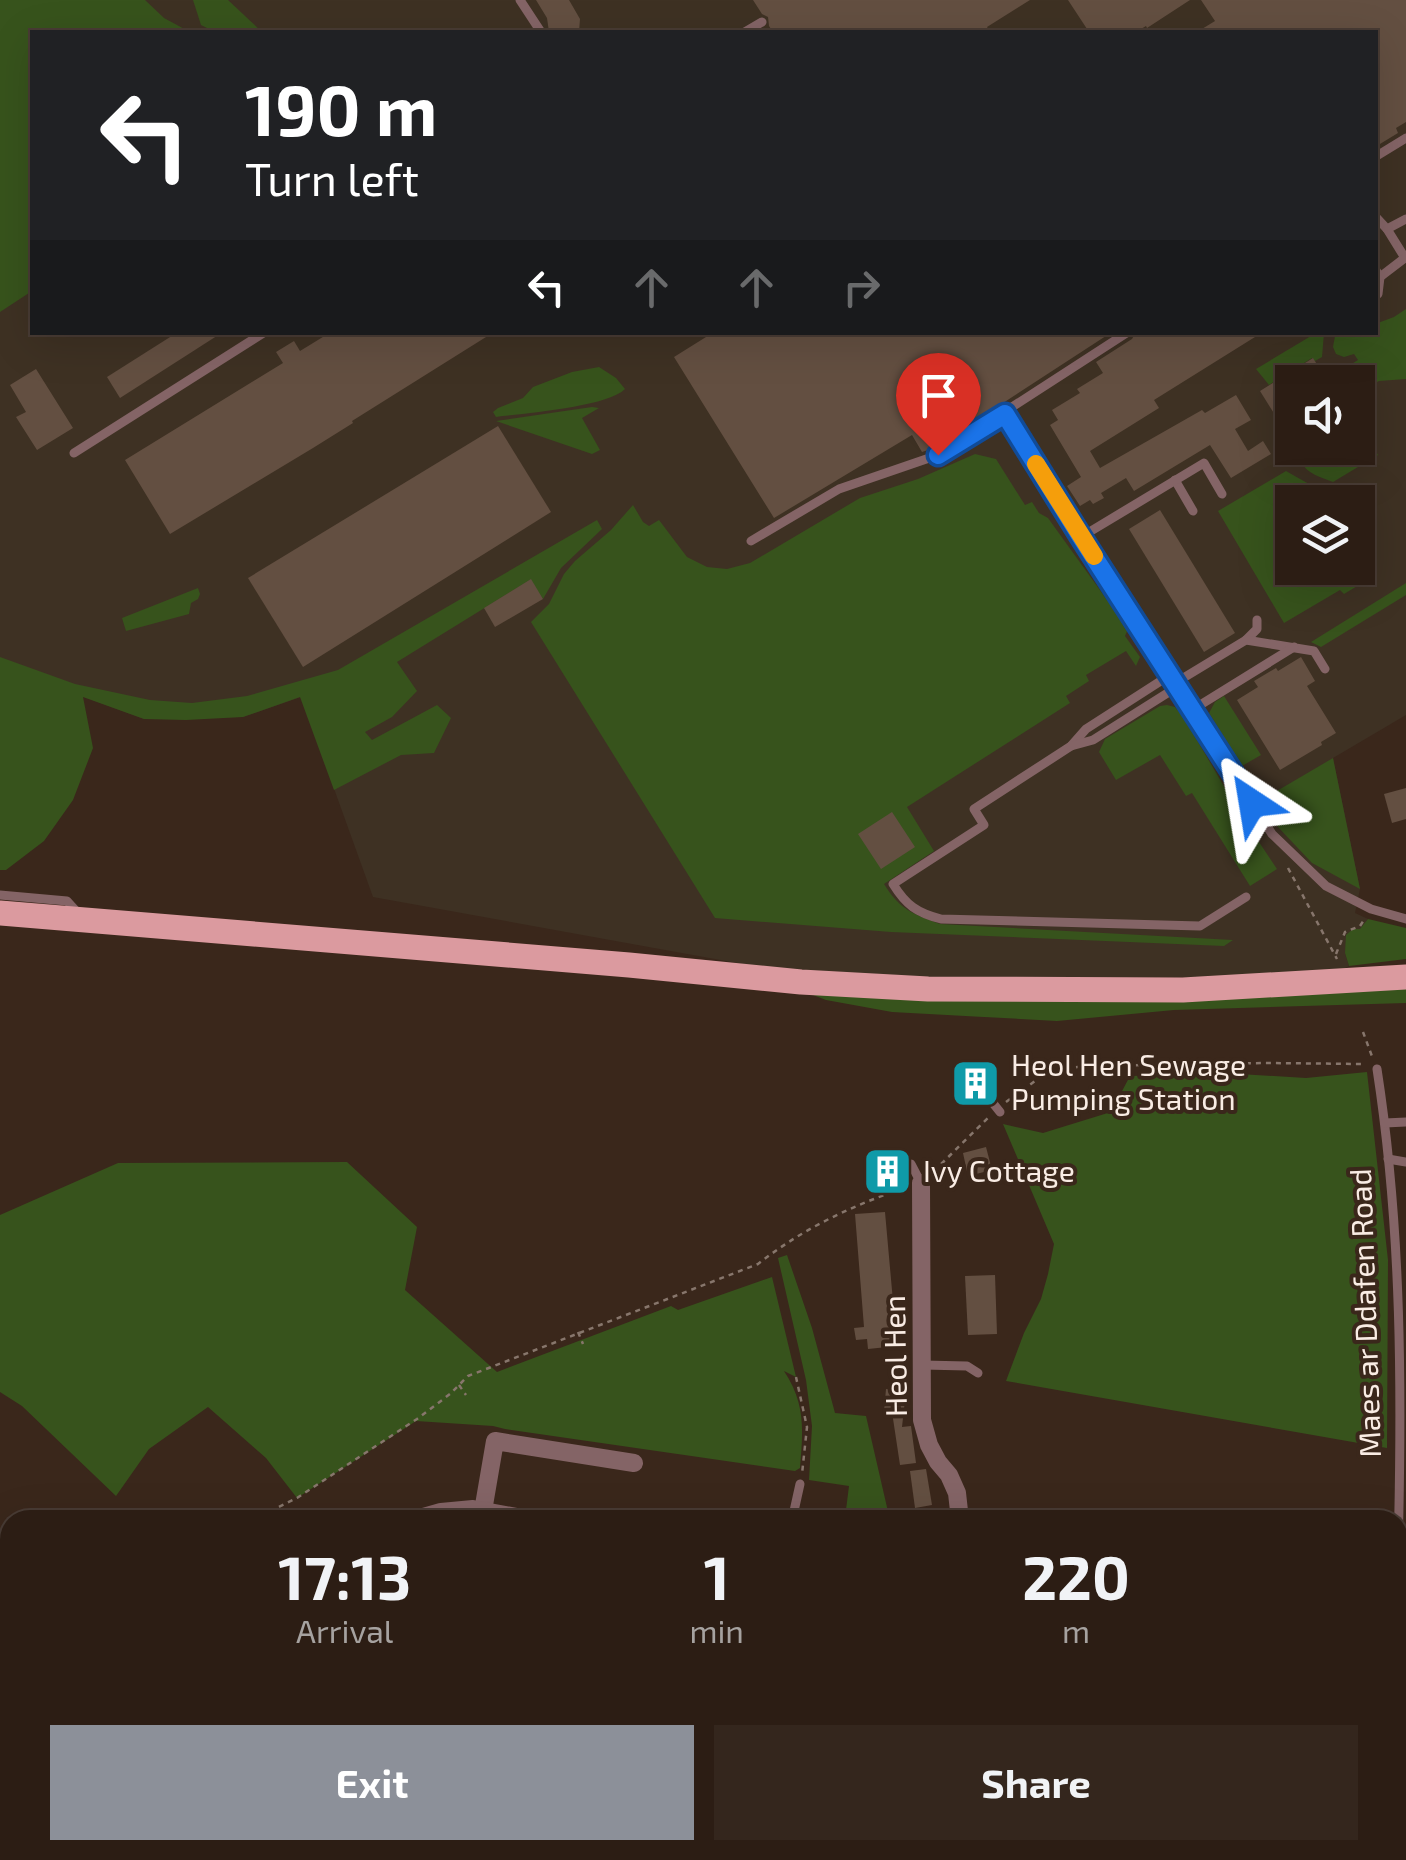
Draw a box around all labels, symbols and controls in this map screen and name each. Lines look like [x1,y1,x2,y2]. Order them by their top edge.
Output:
text: 190 m [245,66,438,150]
icon: left [80,70,210,200]
text: Turn left [245,151,419,205]
icon: left [519,260,574,315]
icon: ahead [624,260,679,315]
icon: ahead [729,260,784,315]
icon: right [834,260,889,315]
pin [896,353,981,456]
map controls [1275,365,1375,585]
button: sound [1275,365,1375,465]
icon: arrive [911,368,966,423]
button: layers [1275,485,1375,585]
position arrow [1200,751,1304,855]
place label: Heol Hen Sewage Pumping Station [1011,1046,1246,1116]
building icon: Heol Hen Sewage Pumping Station [950,1057,1002,1109]
building icon: Ivy Cottage [862,1146,914,1198]
place label: Ivy Cottage [923,1152,1075,1188]
street label: Maes ar Ddafen Road [1341,1168,1387,1458]
street label: Heol Hen [875,1295,913,1417]
text: 17:13 [278,1540,411,1612]
text: 1 [704,1540,730,1612]
text: 220 [1022,1540,1130,1612]
text: Arrival [296,1611,393,1649]
text: min [689,1611,744,1649]
text: m [1062,1611,1090,1649]
button: Exit [50,1725,694,1840]
button: Share [714,1725,1358,1840]

